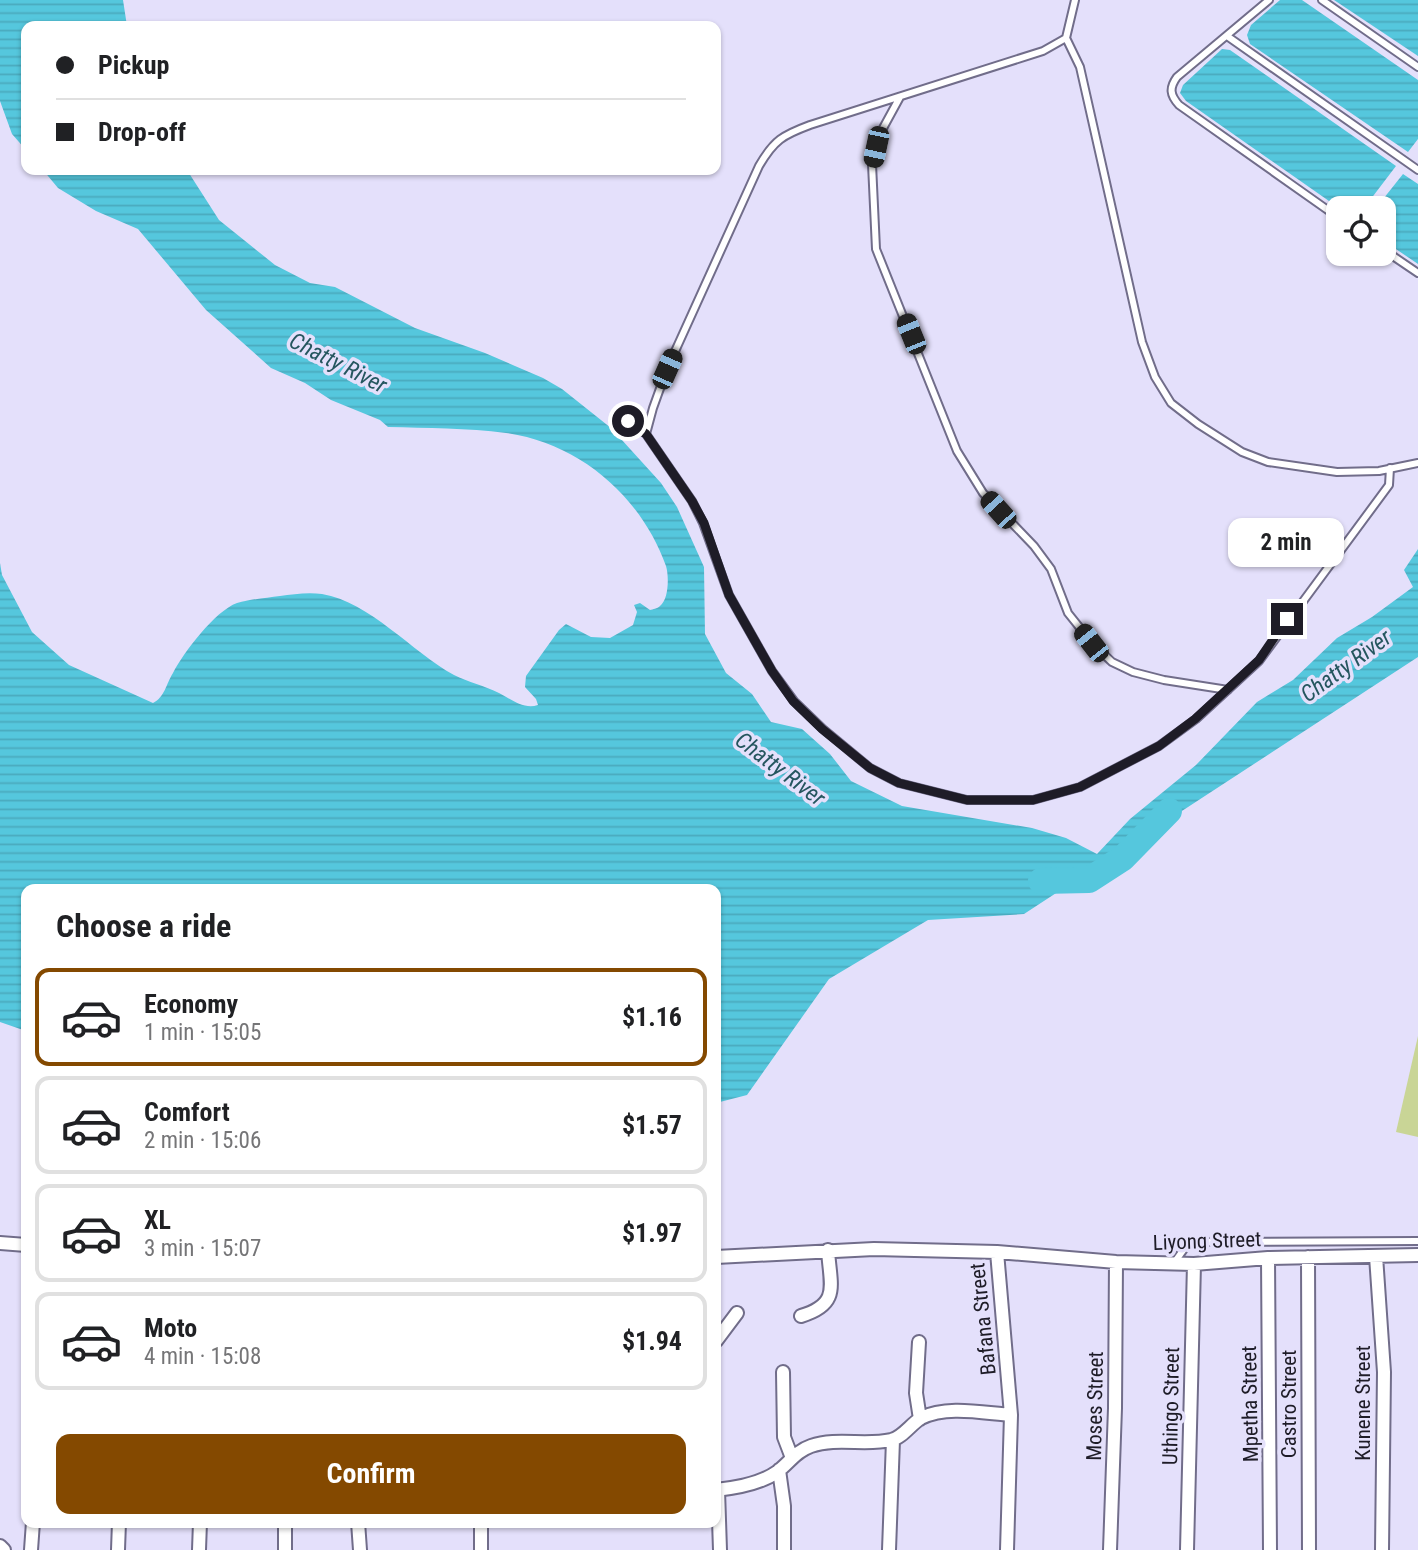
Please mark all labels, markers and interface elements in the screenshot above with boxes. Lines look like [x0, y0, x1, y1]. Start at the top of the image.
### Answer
text: Pickup [98, 50, 169, 80]
text: Drop-off [98, 117, 186, 147]
car [862, 124, 891, 170]
map controls [1326, 196, 1396, 266]
button: locate [1326, 196, 1396, 266]
car [894, 311, 929, 357]
water label: Chatty River [285, 327, 392, 400]
car [649, 346, 686, 392]
route start [612, 405, 644, 437]
car [977, 487, 1020, 533]
callout: 2 min [1229, 518, 1345, 566]
text: 2 min [1260, 529, 1312, 556]
route end [1271, 603, 1303, 635]
car [1070, 620, 1113, 666]
water label: Chatty River [1295, 623, 1398, 708]
water label: Chatty River [730, 726, 831, 812]
text: Choose a ride [56, 907, 231, 945]
icon: car [60, 986, 123, 1049]
text: Economy [144, 989, 238, 1019]
text: $1.16 [622, 1002, 682, 1032]
text: 1 min · 15:05 [144, 1019, 261, 1046]
icon: car [60, 1094, 123, 1157]
text: Comfort [144, 1097, 230, 1127]
text: $1.57 [622, 1110, 682, 1140]
text: 2 min · 15:06 [144, 1127, 261, 1154]
icon: car [60, 1202, 123, 1265]
text: XL [144, 1205, 171, 1235]
text: $1.97 [622, 1218, 682, 1248]
street label: Liyong Street [1152, 1227, 1262, 1255]
text: 3 min · 15:07 [144, 1235, 261, 1262]
street label: Bafana Street [965, 1262, 1001, 1376]
icon: car [60, 1310, 123, 1373]
text: Moto [144, 1313, 197, 1343]
text: $1.94 [622, 1326, 682, 1356]
text: 4 min · 15:08 [144, 1343, 261, 1370]
street label: Kunene Street [1351, 1345, 1375, 1461]
street label: Mpetha Street [1237, 1346, 1263, 1462]
street label: Uthingo Street [1158, 1347, 1184, 1465]
street label: Castro Street [1277, 1350, 1301, 1458]
street label: Moses Street [1082, 1351, 1108, 1461]
button: Confirm [56, 1434, 686, 1514]

